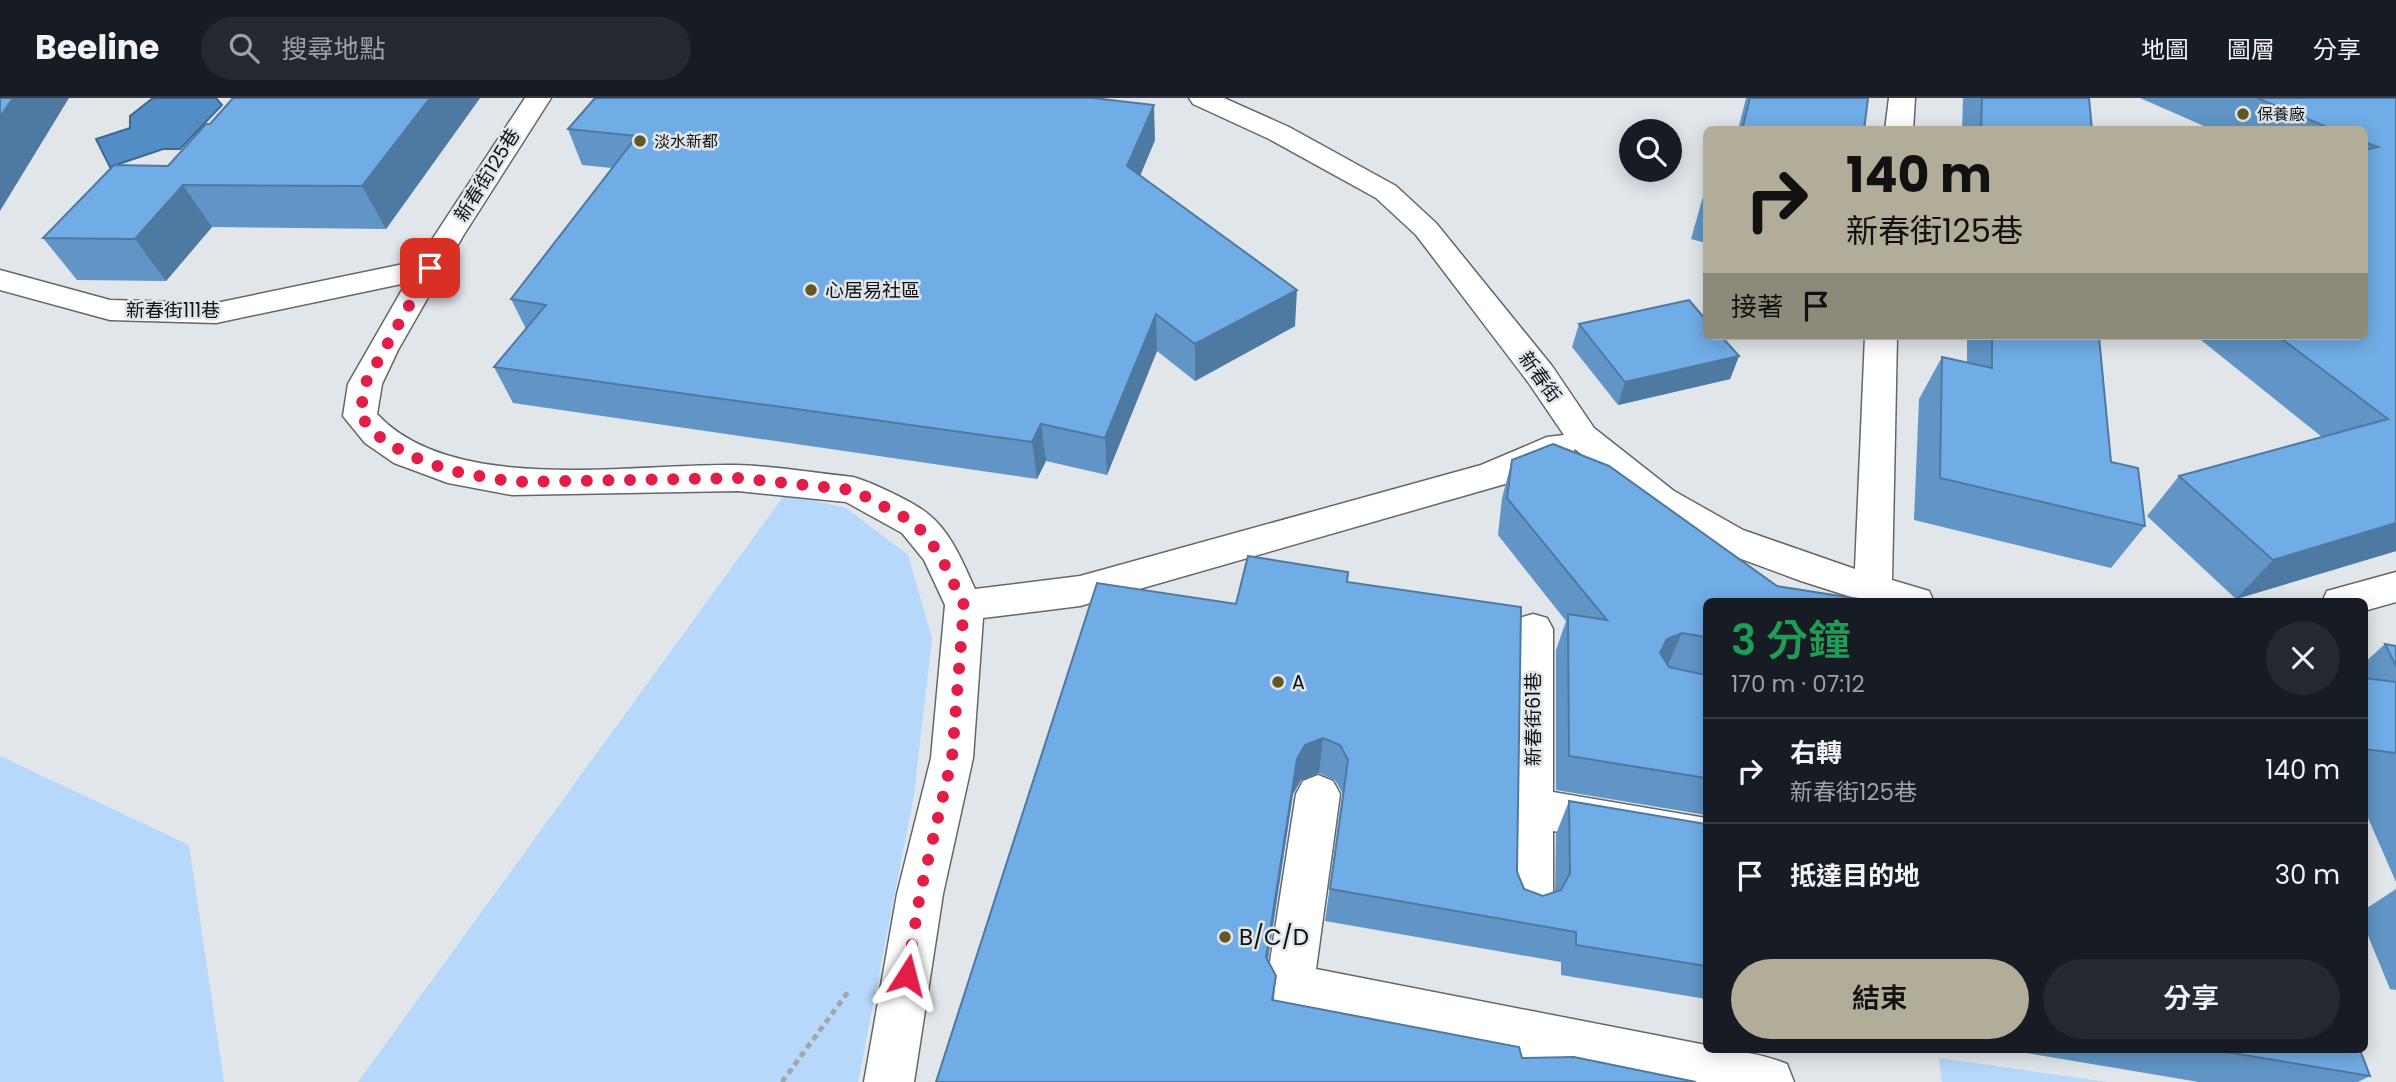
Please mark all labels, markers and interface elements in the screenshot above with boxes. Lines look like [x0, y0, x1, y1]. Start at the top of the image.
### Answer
search box [201, 17, 691, 80]
text: Beeline [35, 24, 159, 71]
icon: search [225, 29, 263, 67]
text: 搜尋地點 [281, 31, 385, 67]
text: 地圖 [2141, 33, 2189, 66]
text: 圖層 [2227, 33, 2275, 66]
text: 分享 [2313, 33, 2361, 66]
place label: 保養廠 [2257, 103, 2305, 126]
marker: 保養廠 [2235, 106, 2251, 122]
map controls [1619, 119, 1682, 182]
button: search [1619, 119, 1682, 182]
street label: 新春街125巷 [448, 123, 526, 227]
place label: 淡水新都 [654, 130, 718, 153]
marker: 淡水新都 [632, 133, 648, 149]
text: 140 m [1846, 141, 1992, 209]
icon: right [1731, 154, 1822, 245]
text: 新春街125巷 [1846, 208, 2023, 253]
pin [400, 238, 460, 298]
icon: arrive [411, 249, 449, 287]
place label: 心居易社區 [825, 277, 920, 304]
marker: 心居易社區 [803, 282, 819, 298]
icon: arrive [1797, 287, 1835, 325]
text: 接著 [1731, 289, 1783, 325]
street label: 新春街111巷 [126, 297, 220, 324]
street label: 新春街 [1512, 346, 1568, 408]
text: 3 分鐘 [1731, 611, 1850, 670]
button: close [2266, 621, 2340, 695]
text: 170 m · 07:12 [1731, 668, 1865, 700]
place label: A [1292, 669, 1305, 696]
street label: 新春街61巷 [1520, 672, 1547, 766]
marker: A [1270, 674, 1286, 690]
text: 右轉 [1790, 735, 1842, 771]
icon: right [1731, 752, 1769, 790]
text: 140 m [2265, 752, 2340, 788]
text: 新春街125巷 [1790, 776, 1917, 808]
icon: arrive [1731, 857, 1769, 895]
text: 30 m [2275, 857, 2340, 893]
text: 抵達目的地 [1790, 858, 1920, 894]
place label: B/C/D [1239, 921, 1309, 953]
marker: B/C/D [1217, 929, 1233, 945]
position arrow [870, 938, 944, 1012]
button: 結束 [1731, 959, 2029, 1039]
button: 分享 [2043, 959, 2340, 1039]

